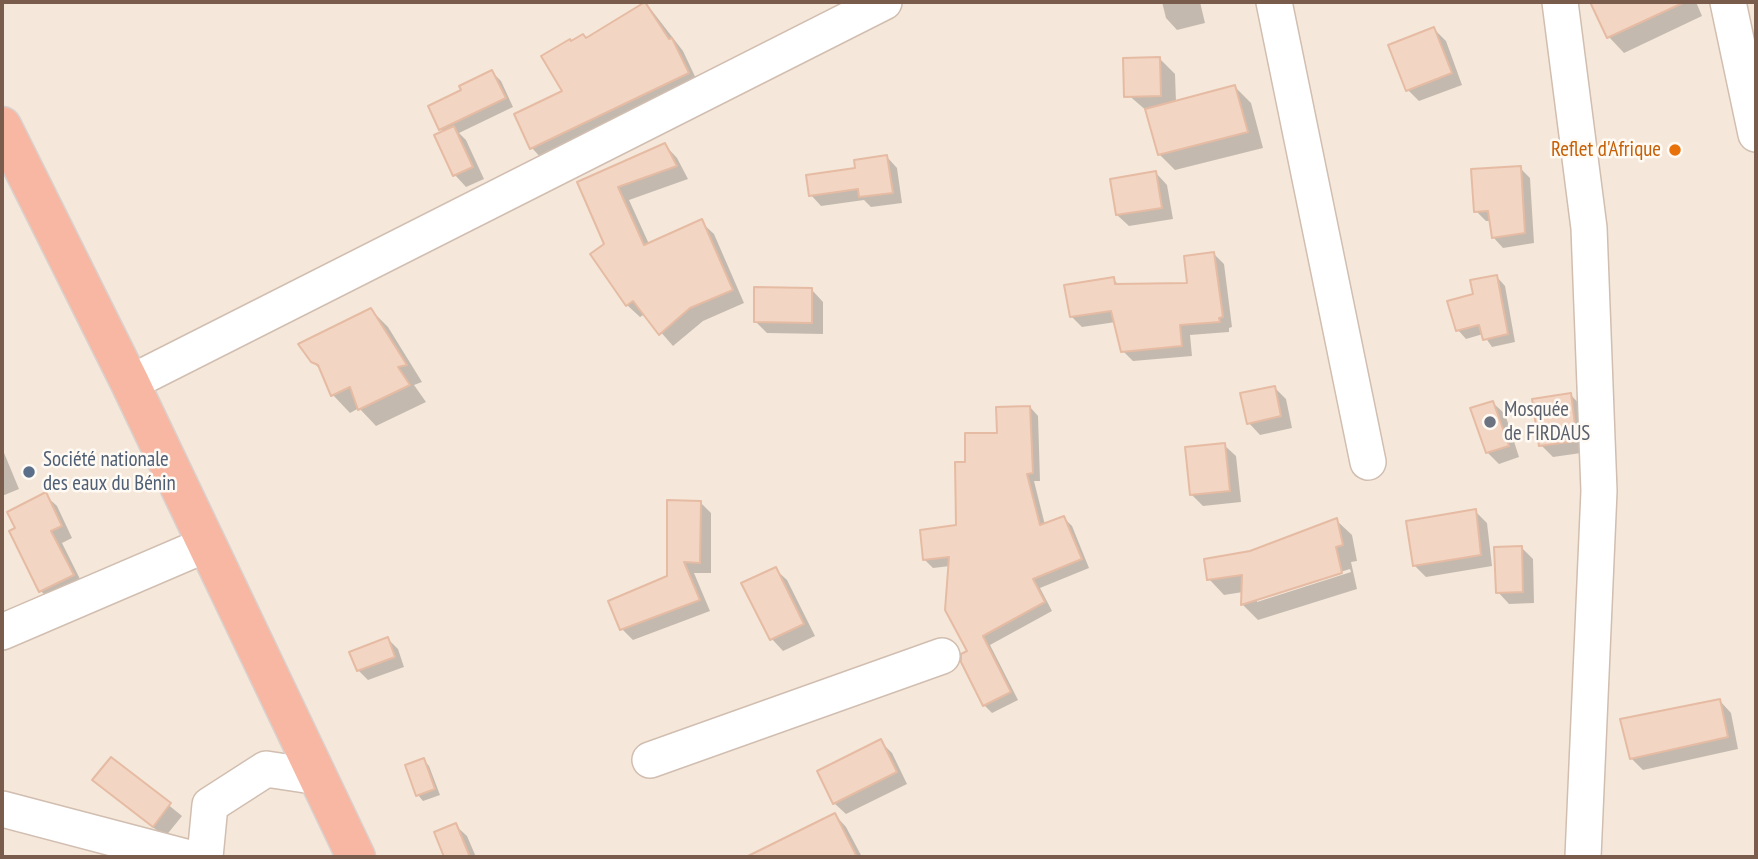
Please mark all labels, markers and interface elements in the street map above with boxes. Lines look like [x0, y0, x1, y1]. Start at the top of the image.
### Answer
place label: Reflet d'Afrique [1551, 137, 1661, 163]
marker: Reflet d'Afrique [1667, 142, 1683, 158]
place label: Mosquée de FIRDAUS [1504, 397, 1590, 447]
marker: Mosquée de FIRDAUS [1482, 414, 1498, 430]
place label: Société nationale des eaux du Bénin [43, 447, 176, 497]
marker: Société nationale des eaux du Bénin [21, 464, 37, 480]

